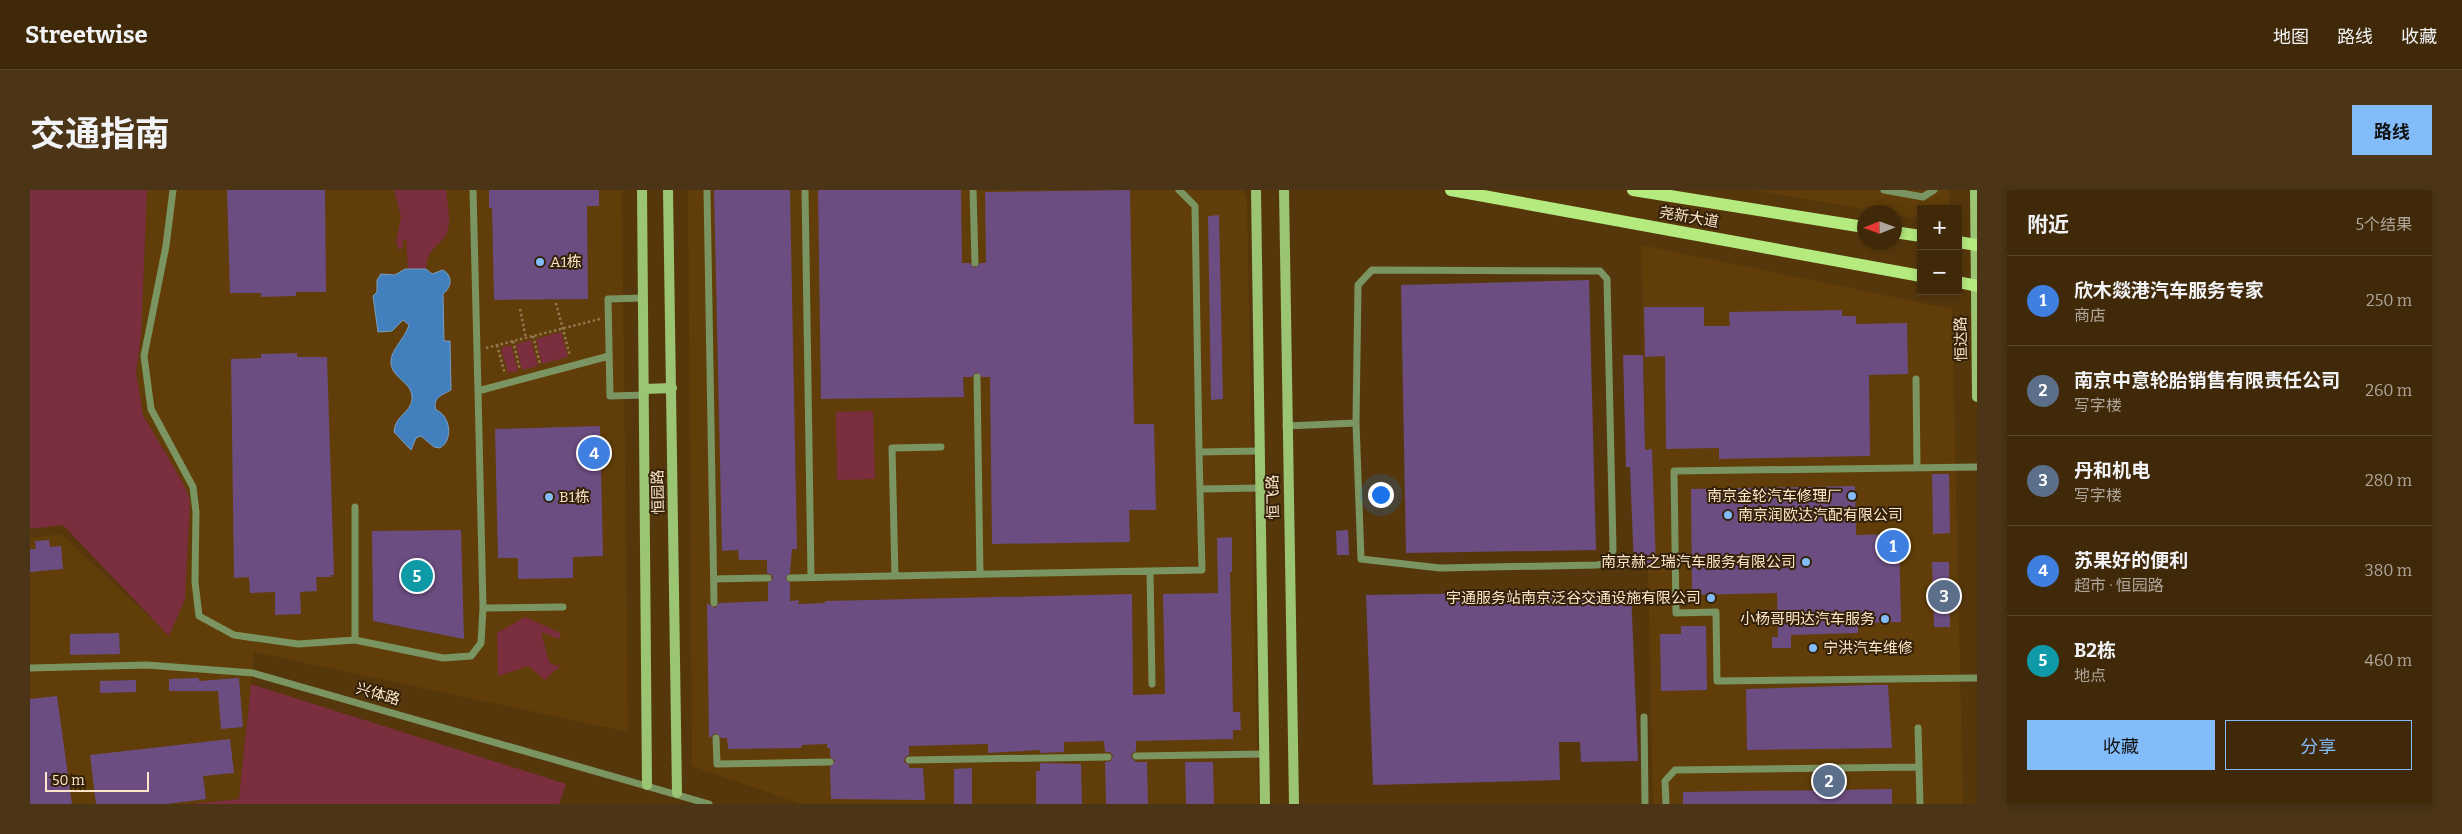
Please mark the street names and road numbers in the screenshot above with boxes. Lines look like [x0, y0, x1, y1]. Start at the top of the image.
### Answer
street label: 尧新大道 [1658, 203, 1720, 231]
street label: 恒达路 [1952, 316, 1970, 362]
street label: 恒园路 [649, 469, 667, 515]
street label: 恒飞路 [1264, 474, 1282, 520]
street label: 兴体路 [354, 679, 402, 709]

